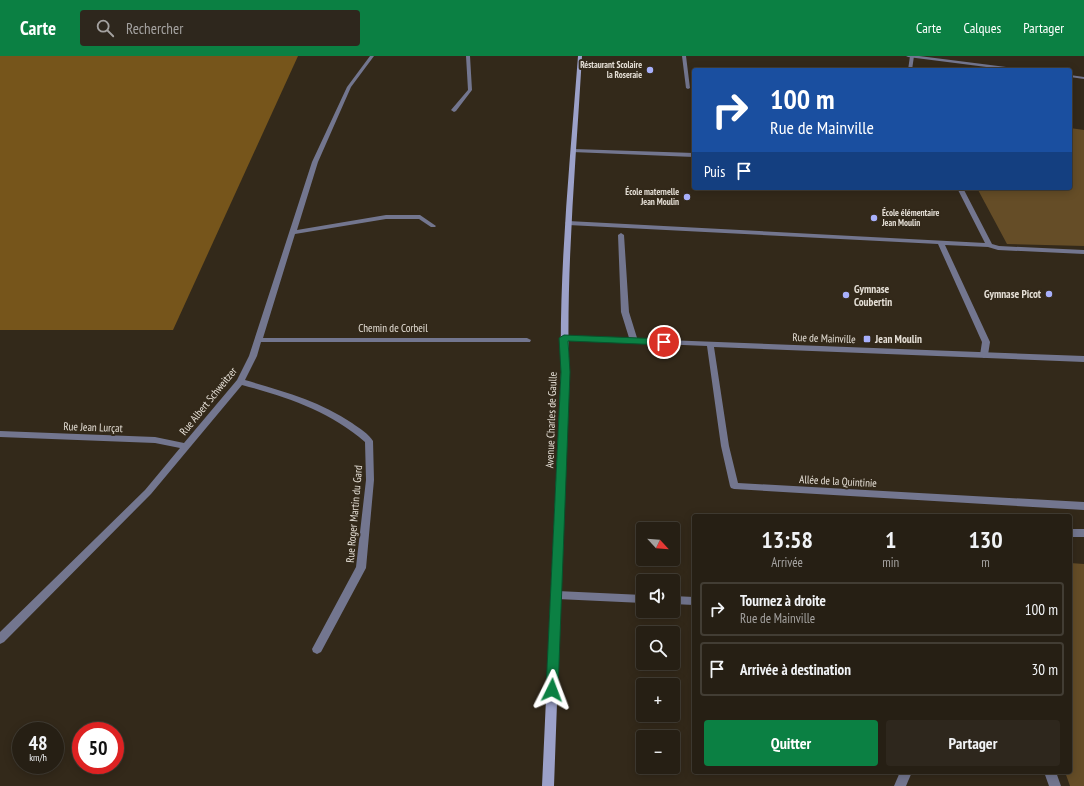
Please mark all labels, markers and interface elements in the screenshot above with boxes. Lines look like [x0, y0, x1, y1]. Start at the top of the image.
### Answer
search box [80, 10, 360, 46]
text: Carte [20, 16, 56, 40]
icon: search [94, 17, 116, 39]
text: Rechercher [126, 19, 183, 38]
text: Carte [916, 19, 941, 37]
text: Calques [963, 19, 1001, 37]
text: Partager [1023, 19, 1064, 37]
place label: Réstaurant Scolaire la Roseraie [580, 59, 642, 80]
marker: Réstaurant Scolaire la Roseraie [645, 65, 655, 75]
text: 100 m [770, 80, 834, 117]
icon: right [704, 84, 756, 136]
text: Rue de Mainville [770, 116, 874, 139]
icon: arrive [733, 160, 755, 182]
text: Puis [704, 162, 725, 181]
place label: École maternelle Jean Moulin [625, 186, 679, 207]
marker: École maternelle Jean Moulin [682, 192, 692, 202]
place label: École élémentaire Jean Moulin [881, 207, 940, 228]
marker: École élémentaire Jean Moulin [869, 213, 879, 223]
place label: Gymnase Coubertin [854, 282, 892, 309]
place label: Gymnase Picot [984, 287, 1042, 301]
marker: Gymnase Picot [1044, 289, 1054, 299]
marker: Gymnase Coubertin [841, 290, 851, 300]
street label: Chemin de Corbeil [358, 321, 428, 335]
pin [647, 325, 681, 359]
street label: Rue de Mainville [792, 330, 856, 346]
icon: arrive [653, 331, 675, 353]
place label: Jean Moulin [874, 332, 922, 346]
marker: Jean Moulin [862, 334, 872, 344]
street label: Rue Albert Schweitzer [176, 364, 240, 438]
street label: Avenue Charles de Gaulle [542, 371, 560, 468]
street label: Rue Jean Lurçat [63, 419, 123, 435]
street label: Rue Roger Martin du Gard [343, 464, 365, 563]
street label: Allée de la Quintinie [799, 472, 878, 490]
north arrow [636, 522, 680, 566]
map controls [636, 522, 680, 774]
text: 13:58 [761, 524, 813, 555]
text: 1 [885, 524, 896, 555]
text: 130 [968, 524, 1003, 555]
text: Arrivée [771, 554, 803, 571]
text: min [882, 554, 899, 571]
text: m [981, 554, 990, 571]
button: sound [636, 574, 680, 618]
text: Tournez à droite [740, 591, 826, 610]
icon: right [706, 598, 728, 620]
text: 100 m [1025, 600, 1058, 619]
text: Rue de Mainville [740, 610, 815, 627]
button: search [636, 626, 680, 670]
icon: arrive [706, 658, 728, 680]
text: Arrivée à destination [740, 660, 851, 679]
text: 30 m [1032, 660, 1058, 679]
position arrow [531, 669, 573, 711]
button: + [636, 678, 680, 722]
button: Quitter [704, 720, 878, 766]
button: Partager [886, 720, 1060, 766]
speed limit sign: 50 [72, 722, 124, 774]
text: 48 [28, 730, 48, 756]
button: − [636, 730, 680, 774]
text: km/h [29, 751, 47, 764]

